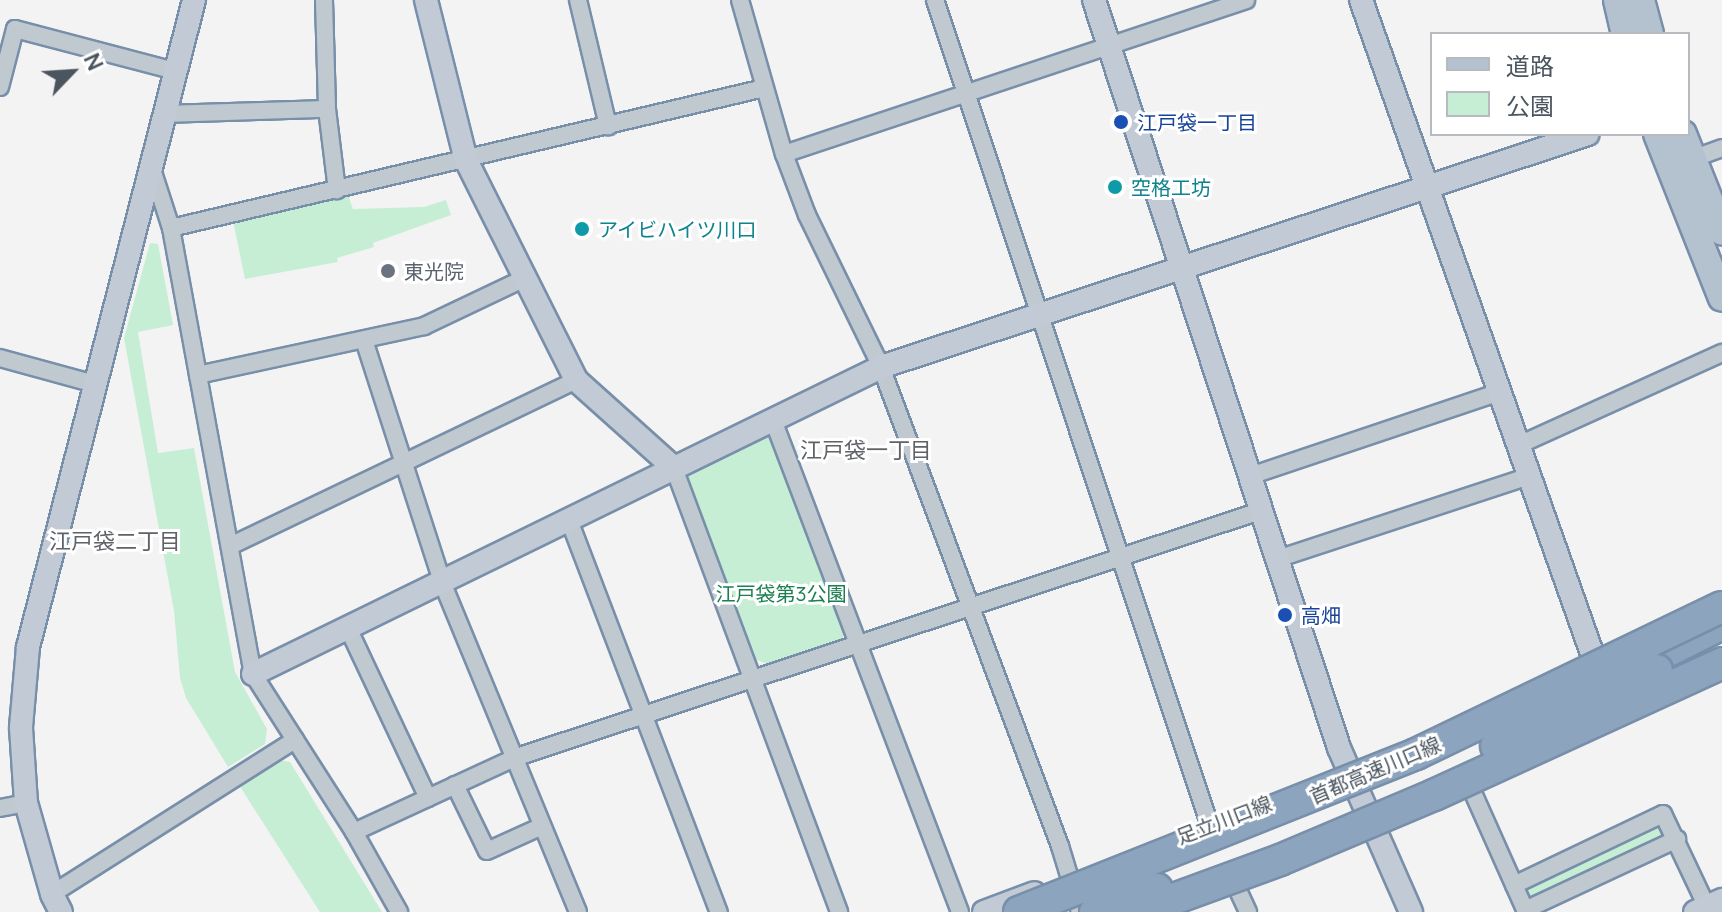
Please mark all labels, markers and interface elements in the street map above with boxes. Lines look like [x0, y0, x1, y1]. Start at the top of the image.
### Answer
north arrow [32, 32, 112, 112]
legend [1430, 32, 1690, 136]
text: N [77, 48, 111, 75]
text: 道路 [1506, 49, 1554, 82]
text: 公園 [1506, 89, 1554, 122]
place label: 江戸袋一丁目 [1137, 110, 1257, 134]
marker: 江戸袋一丁目 [1112, 113, 1130, 131]
place label: 空格工坊 [1131, 175, 1211, 199]
marker: 空格工坊 [1106, 178, 1124, 196]
place label: アイビハイツ川口 [598, 217, 758, 241]
marker: アイビハイツ川口 [573, 220, 591, 238]
place label: 東光院 [404, 259, 464, 283]
marker: 東光院 [379, 262, 397, 280]
district label: 江戸袋一丁目 [800, 438, 932, 464]
district label: 江戸袋二丁目 [49, 529, 181, 555]
park label: 江戸袋第3公園 [715, 581, 847, 605]
place label: 高畑 [1301, 603, 1341, 627]
marker: 高畑 [1276, 606, 1294, 624]
street label: 首都高速川口線 [1306, 732, 1444, 808]
street label: 足立川口線 [1173, 791, 1275, 849]

